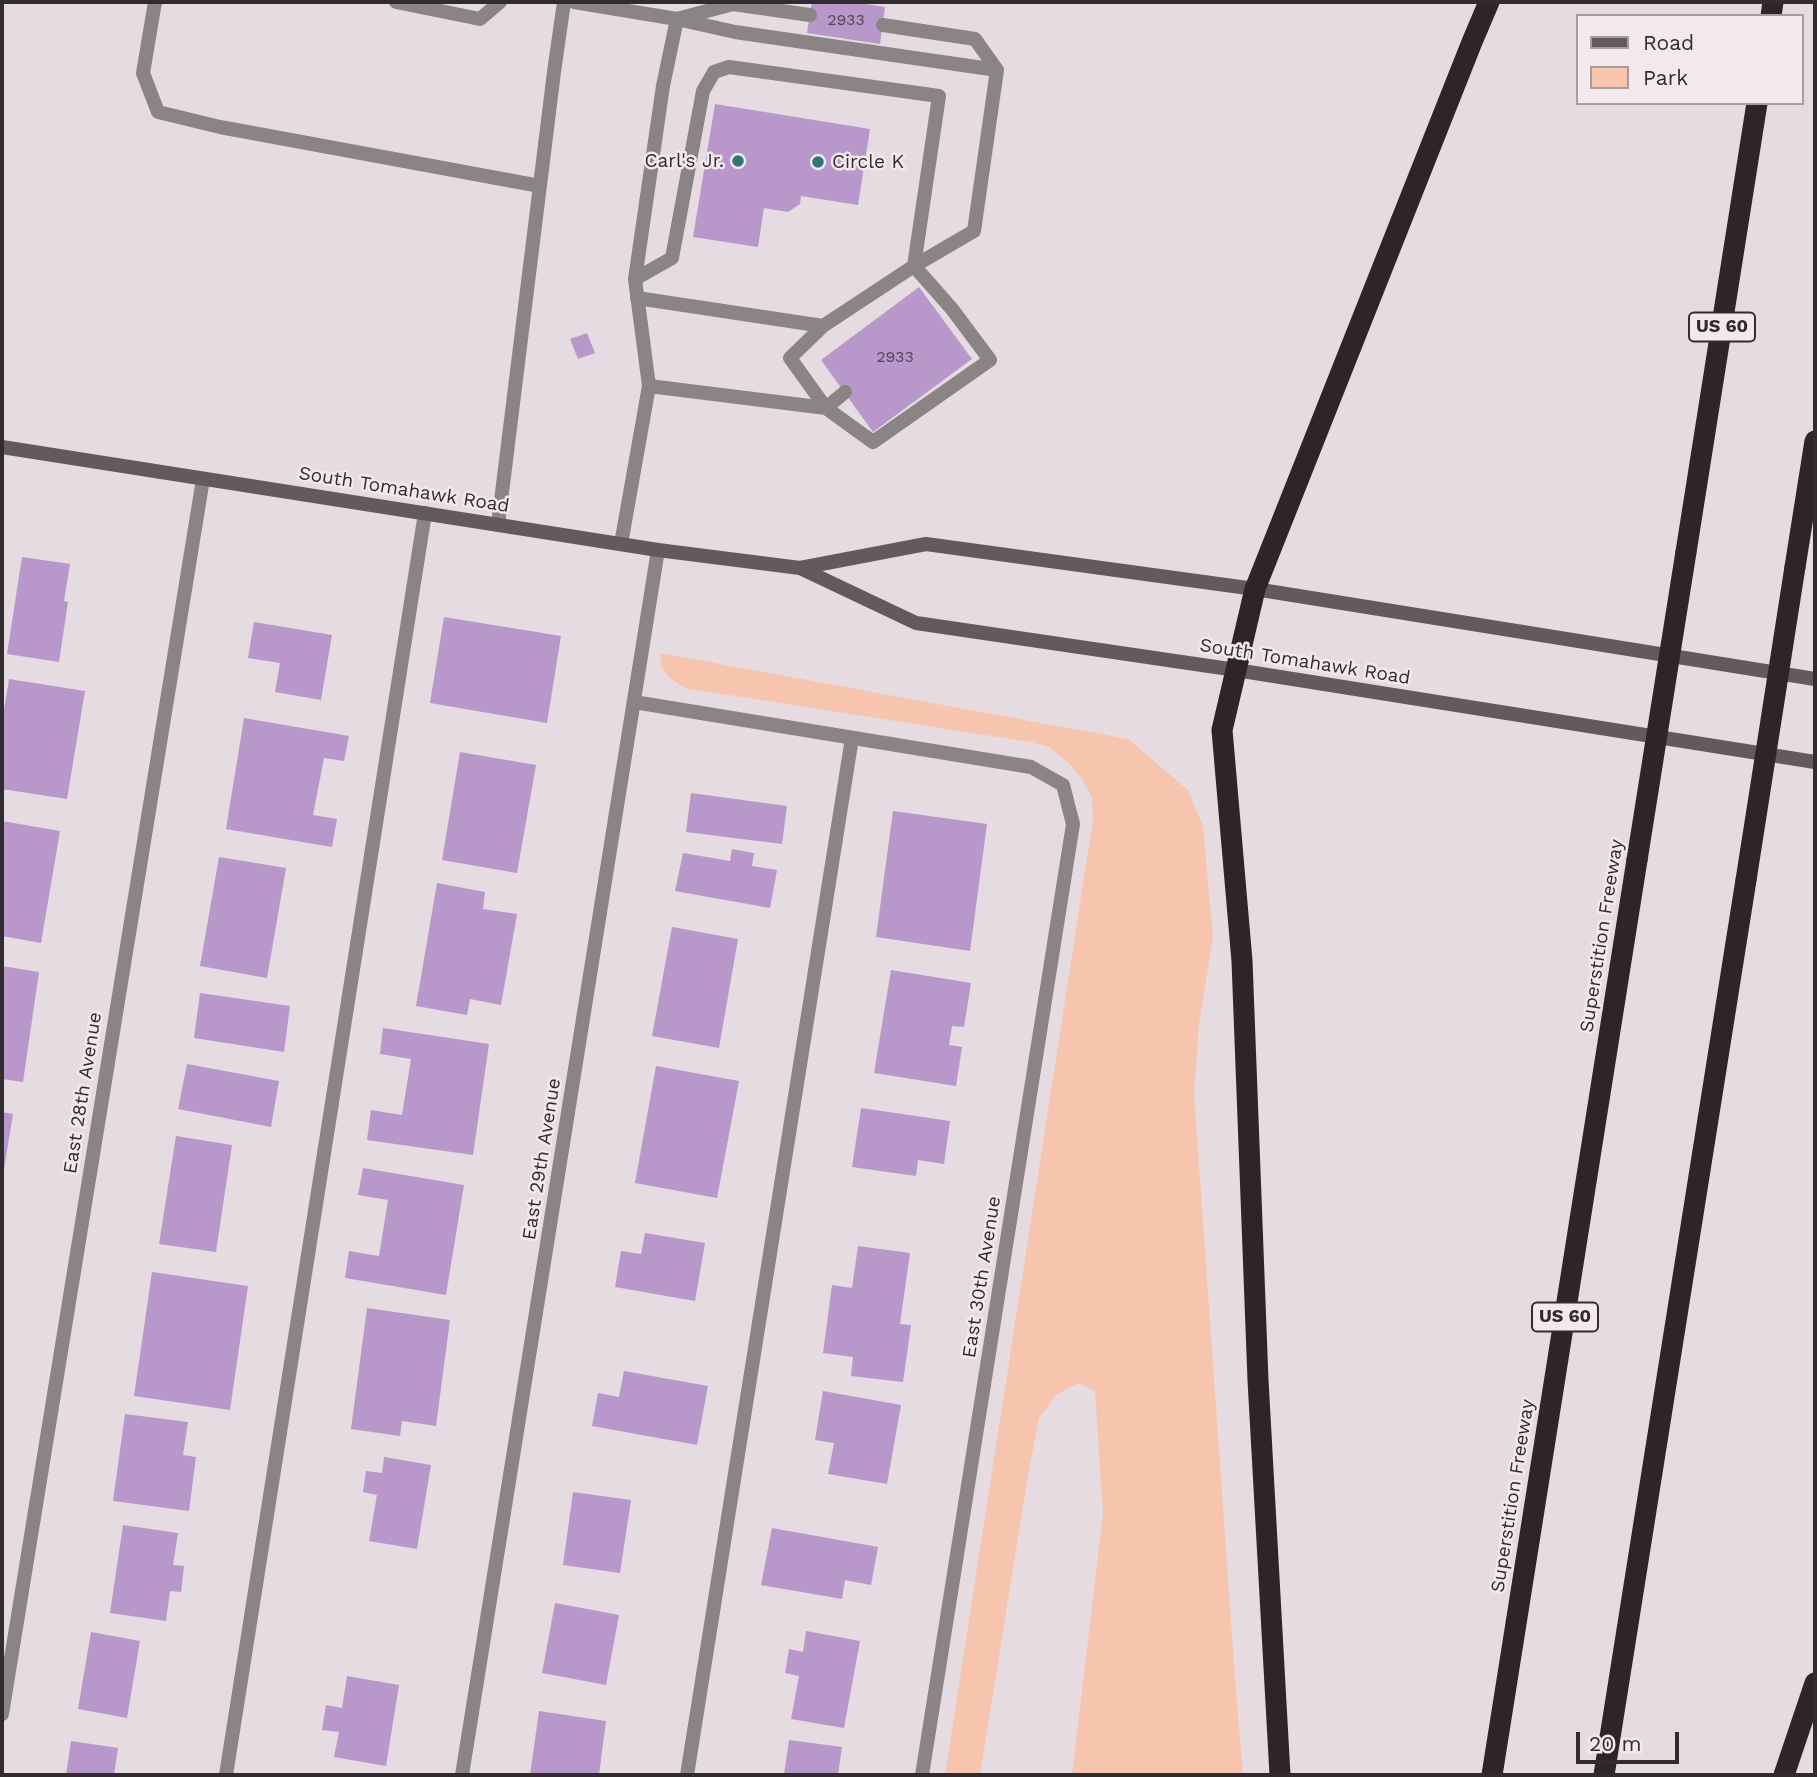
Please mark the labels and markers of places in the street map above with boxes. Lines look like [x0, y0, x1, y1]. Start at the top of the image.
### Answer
place label: Carl's Jr. [644, 150, 724, 172]
place label: Circle K [832, 151, 904, 173]
marker: Carl's Jr. [730, 153, 746, 169]
marker: Circle K [810, 154, 826, 170]

